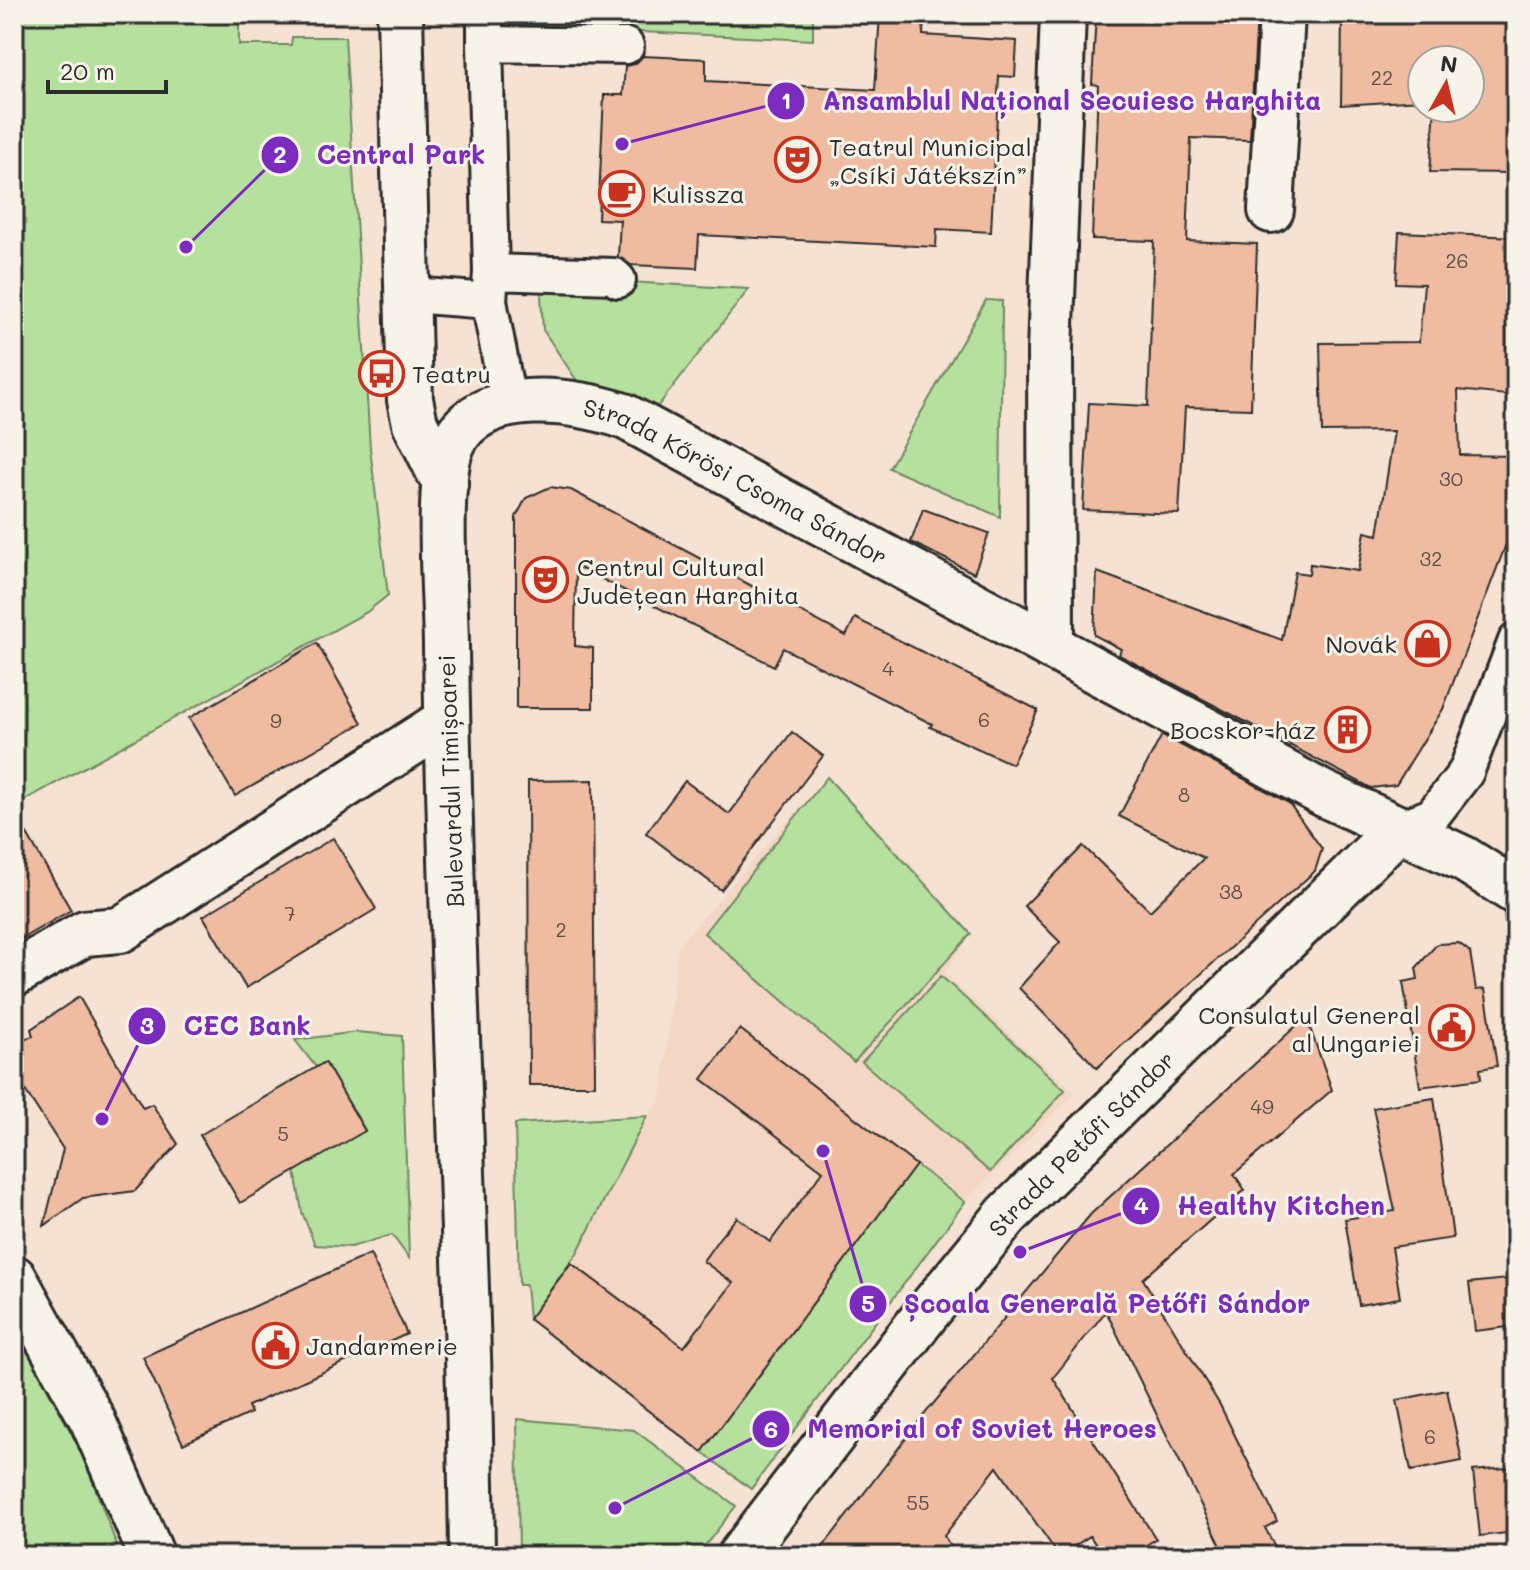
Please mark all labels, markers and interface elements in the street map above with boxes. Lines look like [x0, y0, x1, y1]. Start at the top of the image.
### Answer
scale bar [48, 44, 166, 94]
north arrow [1406, 44, 1486, 124]
text: N [1439, 48, 1459, 79]
text: 20 m [60, 55, 115, 86]
house number: 22 [1371, 64, 1393, 90]
callout: Ansamblul Național Secuiesc Harghita [766, 76, 1337, 126]
text: Ansamblul Național Secuiesc Harghita [823, 83, 1321, 119]
text: 1 [781, 84, 791, 115]
callout: Central Park [260, 130, 501, 180]
place label: Teatrul Municipal „Csíki Játékszín” [829, 131, 1032, 190]
theatre icon: Teatrul Municipal „Csíki Játékszín” [774, 136, 822, 184]
text: Central Park [317, 137, 485, 171]
text: 2 [273, 138, 287, 169]
cafe icon: Kulissza [597, 169, 645, 217]
place label: Kulissza [652, 178, 745, 209]
house number: 26 [1445, 247, 1469, 273]
bus stop icon: Teatru [357, 349, 405, 397]
place label: Teatru [412, 358, 491, 389]
street label: Strada Kőrösi Csoma Sándor [581, 391, 893, 571]
house number: 30 [1439, 465, 1463, 491]
house number: 32 [1420, 545, 1442, 571]
place label: Centrul Cultural Județean Harghita [577, 551, 799, 611]
theatre icon: Centrul Cultural Județean Harghita [522, 556, 570, 604]
shop icon: Novák [1404, 619, 1452, 667]
place label: Novák [1326, 628, 1397, 659]
street label: Bulevardul Timișoarei [430, 654, 471, 908]
house number: 4 [882, 655, 894, 681]
building icon: Bocskor-ház [1323, 705, 1371, 753]
house number: 6 [978, 706, 990, 732]
house number: 9 [270, 707, 282, 733]
place label: Bocskor-ház [1170, 714, 1316, 745]
house number: 8 [1178, 781, 1190, 807]
house number: 38 [1219, 878, 1243, 904]
house number: 7 [284, 900, 296, 926]
house number: 2 [555, 916, 567, 942]
place label: Consulatul General al Ungariei [1198, 999, 1420, 1058]
callout: CEC Bank [127, 1001, 326, 1051]
public building icon: Consulatul General al Ungariei [1427, 1004, 1475, 1052]
text: CEC Bank [183, 1008, 311, 1042]
text: 3 [140, 1009, 154, 1040]
street label: Strada Petőfi Sándor [981, 1044, 1180, 1242]
house number: 49 [1250, 1093, 1274, 1119]
house number: 5 [277, 1120, 289, 1146]
callout: Healthy Kitchen [1121, 1181, 1401, 1231]
text: Healthy Kitchen [1177, 1188, 1385, 1222]
text: 4 [1133, 1189, 1149, 1220]
callout: Școala Generală Petőfi Sándor [848, 1279, 1326, 1329]
text: Școala Generală Petőfi Sándor [904, 1286, 1310, 1322]
text: 5 [861, 1287, 875, 1318]
public building icon: Jandarmerie [251, 1321, 299, 1369]
place label: Jandarmerie [306, 1330, 458, 1361]
callout: Memorial of Soviet Heroes [751, 1404, 1173, 1454]
text: Memorial of Soviet Heroes [807, 1411, 1157, 1445]
text: 6 [764, 1413, 778, 1444]
house number: 6 [1424, 1423, 1436, 1449]
house number: 55 [906, 1489, 930, 1515]

